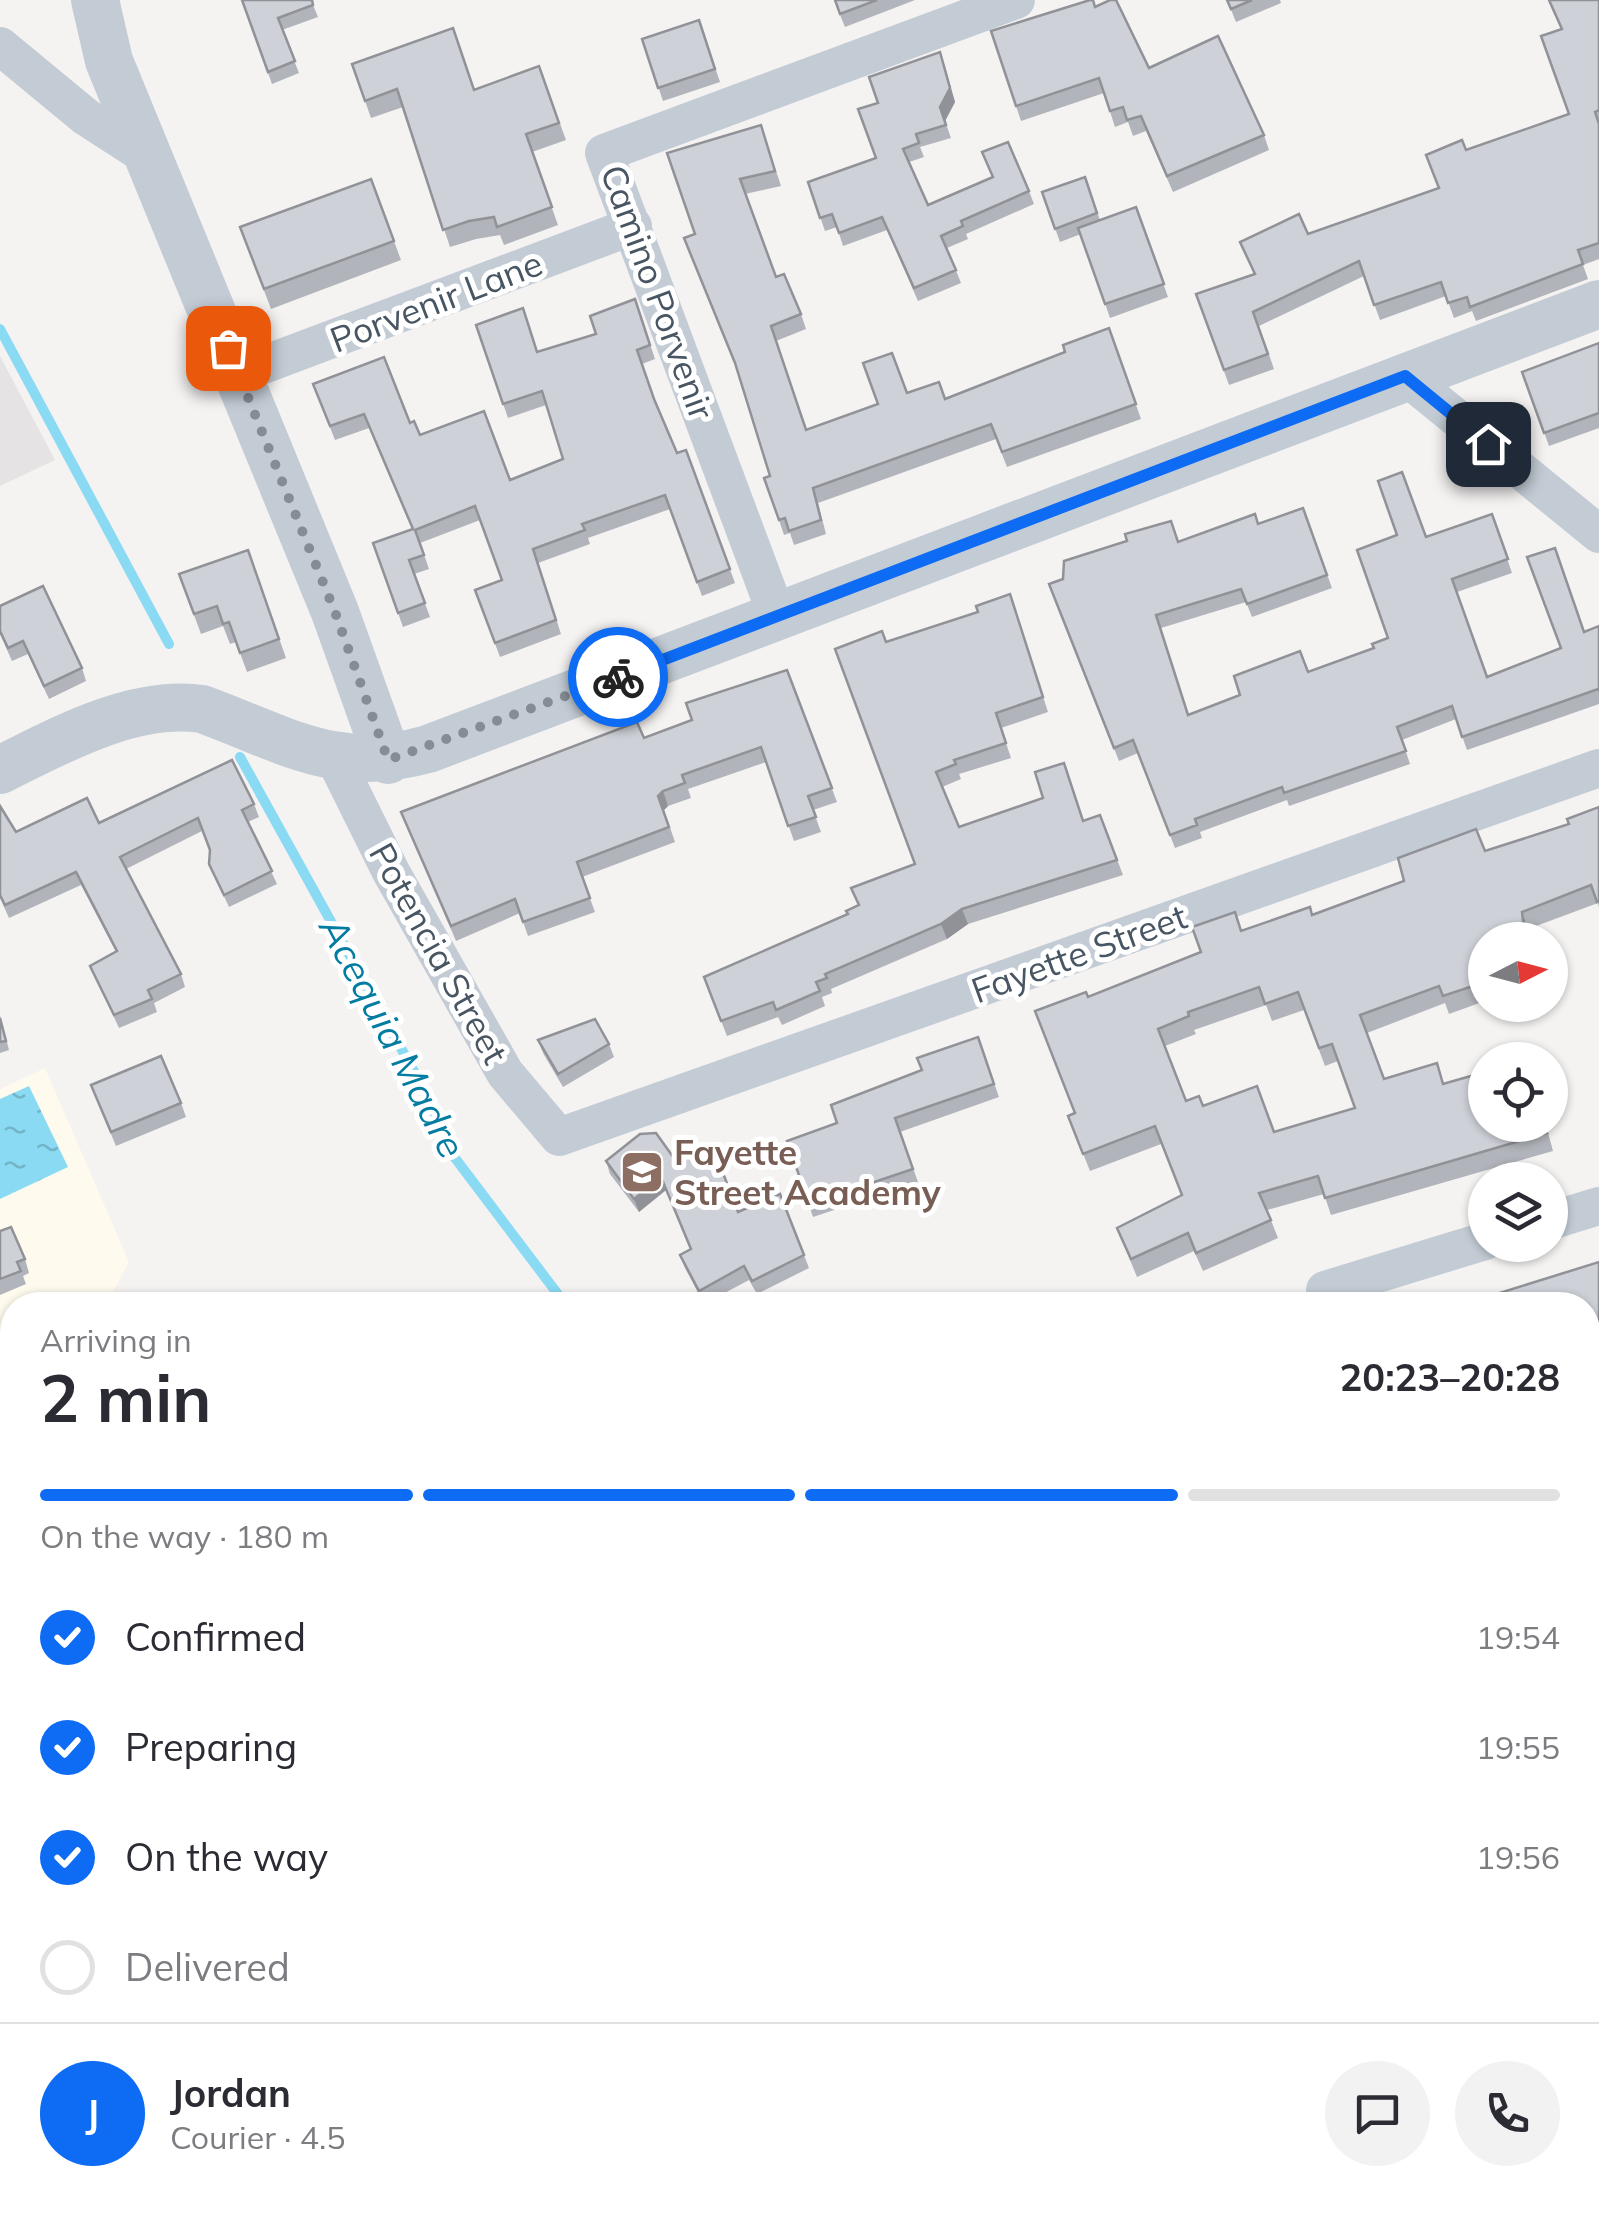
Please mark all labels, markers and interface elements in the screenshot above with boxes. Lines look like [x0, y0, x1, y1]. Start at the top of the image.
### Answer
street label: Camino Porvenir [592, 159, 725, 426]
street label: Porvenir Lane [324, 240, 548, 362]
pin [186, 306, 271, 391]
icon: bag [201, 321, 256, 376]
pin [1446, 402, 1531, 487]
icon: home [1461, 417, 1516, 472]
courier [568, 627, 668, 727]
icon: bike [591, 650, 646, 705]
street label: Potencia Street [360, 835, 518, 1071]
street label: Fayette Street [965, 894, 1193, 1012]
water label: Acequia Madre [309, 908, 477, 1166]
north arrow [1468, 922, 1568, 1022]
map controls [1468, 922, 1568, 1262]
button: locate [1468, 1042, 1568, 1142]
place label: Fayette Street Academy [674, 1130, 942, 1214]
school or university icon: Fayette Street Academy [619, 1149, 665, 1195]
button: layers [1468, 1162, 1568, 1262]
text: Arriving in [40, 1320, 192, 1360]
text: 20:23–20:28 [1340, 1353, 1560, 1401]
text: 2 min [40, 1357, 211, 1438]
text: On the way · 180 m [40, 1516, 329, 1556]
icon: check [40, 1610, 95, 1665]
text: Confirmed [125, 1613, 306, 1661]
text: 19:54 [1476, 1617, 1560, 1657]
icon: check [40, 1720, 95, 1775]
text: Preparing [125, 1723, 297, 1771]
text: 19:55 [1476, 1727, 1560, 1767]
icon: check [40, 1830, 95, 1885]
text: On the way [125, 1833, 328, 1881]
text: 19:56 [1476, 1837, 1560, 1877]
text: Delivered [125, 1943, 290, 1991]
button: chat [1325, 2061, 1430, 2166]
button: phone [1455, 2061, 1560, 2166]
text: Jordan [170, 2069, 291, 2117]
text: J [86, 2089, 99, 2137]
text: Courier · 4.5 [170, 2117, 346, 2157]

